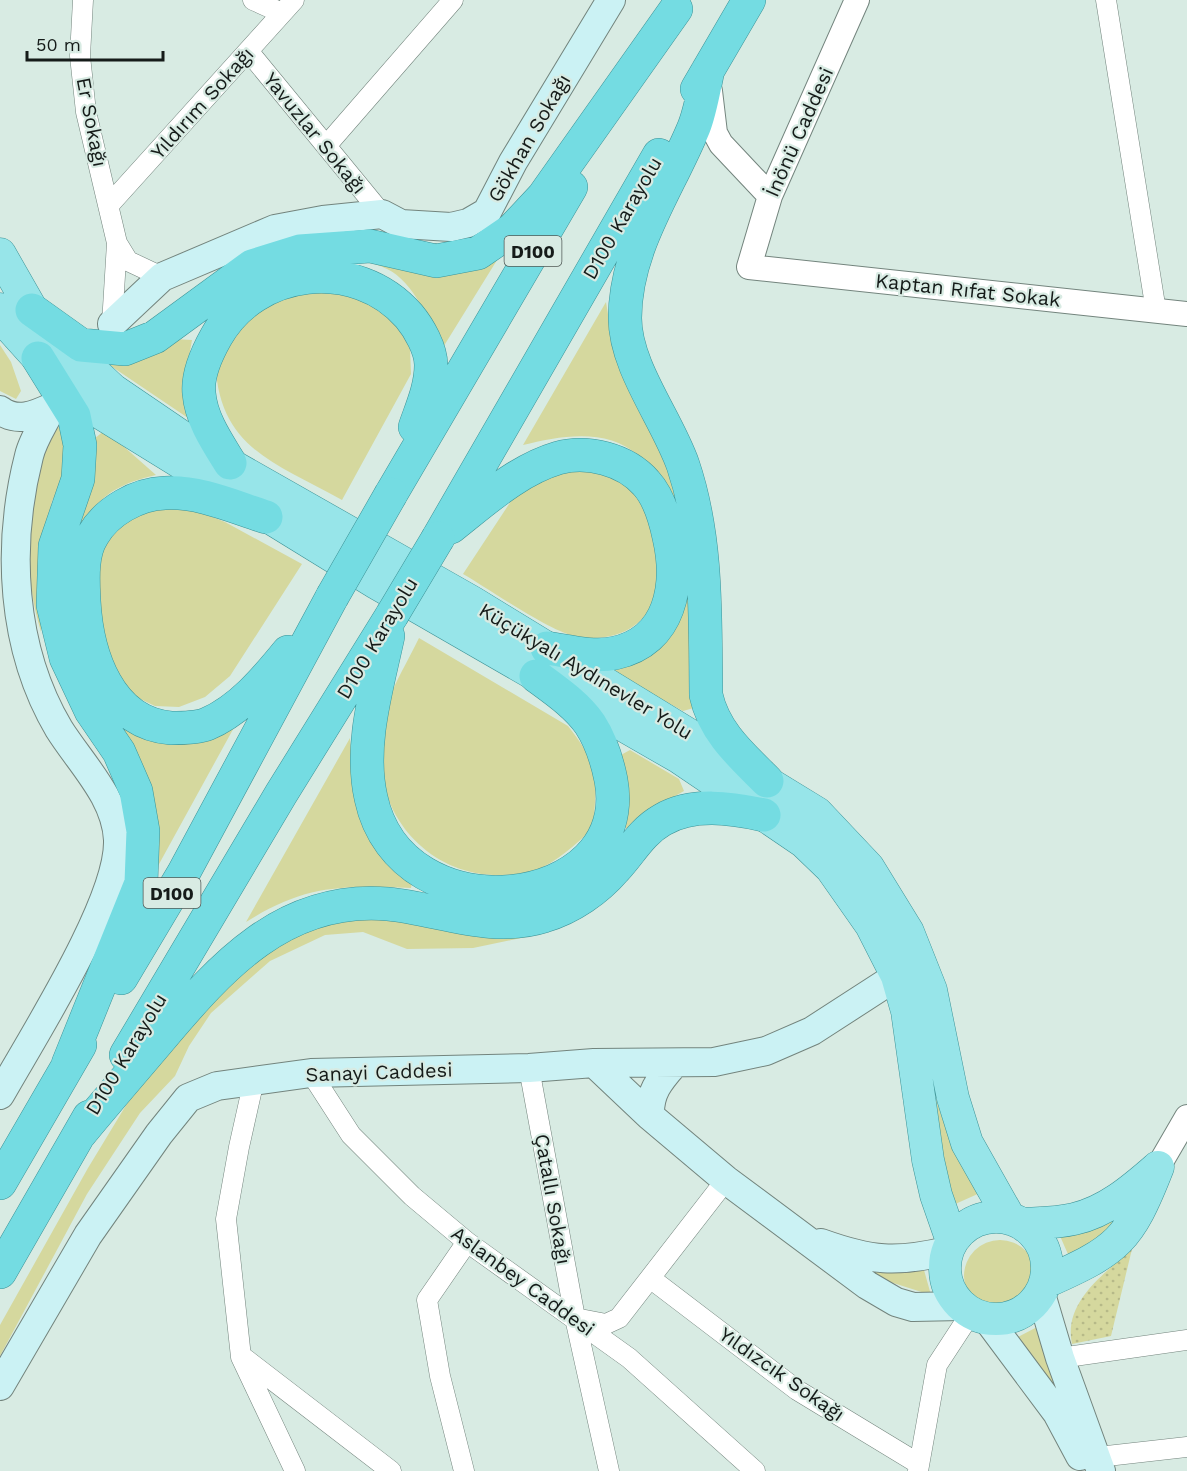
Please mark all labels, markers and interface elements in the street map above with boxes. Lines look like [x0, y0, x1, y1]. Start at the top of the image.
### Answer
scale bar [27, 24, 164, 62]
text: 50 m [36, 34, 81, 55]
street label: Yıldırım Sokağı [146, 42, 258, 164]
street label: İnönü Caddesi [760, 64, 838, 200]
street label: Yavuzlar Sokağı [259, 67, 371, 199]
street label: Gökhan Sokağı [483, 70, 575, 206]
street label: Er Sokağı [72, 75, 112, 169]
street label: D100 Karayolu [577, 152, 667, 284]
road number: D100 [504, 236, 562, 266]
street label: Kaptan Rıfat Sokak [874, 268, 1062, 312]
street label: D100 Karayolu [331, 573, 423, 703]
street label: Küçükyalı Aydınevler Yolu [475, 598, 697, 744]
road number: D100 [144, 878, 201, 908]
street label: D100 Karayolu [80, 989, 172, 1119]
street label: Sanayi Caddesi [305, 1057, 453, 1087]
street label: Çatallı Sokağı [530, 1132, 576, 1266]
street label: Aslanbey Caddesi [447, 1221, 599, 1341]
street label: Yıldızcık Sokağı [715, 1322, 849, 1426]

